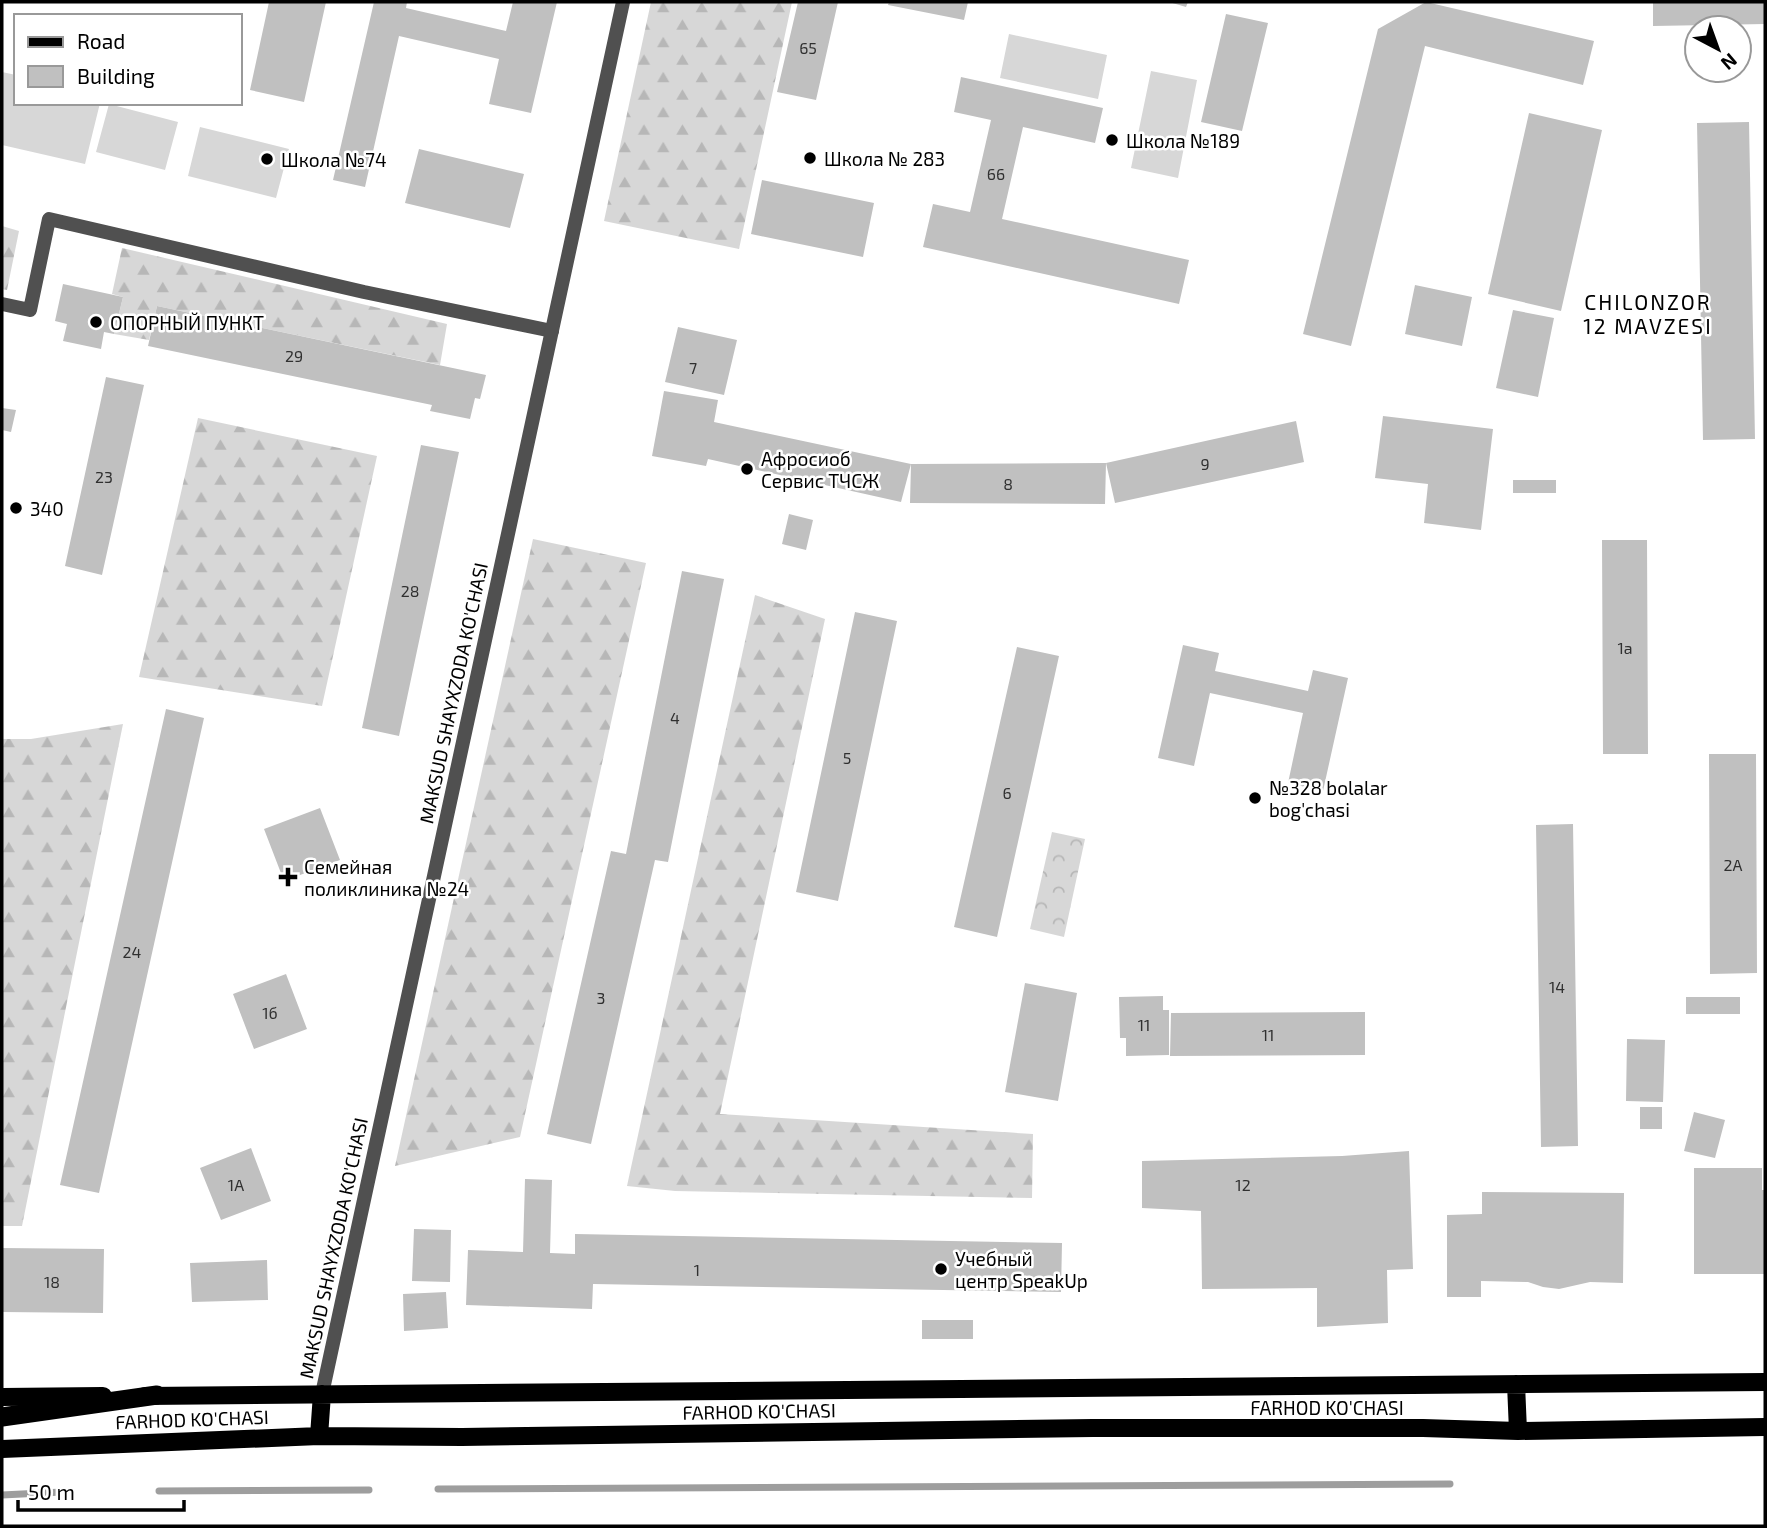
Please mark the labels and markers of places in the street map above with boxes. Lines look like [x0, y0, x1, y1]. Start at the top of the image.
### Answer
place label: Школа №189 [1126, 129, 1240, 152]
marker: Школа №189 [1104, 132, 1120, 148]
place label: Школа № 283 [824, 147, 945, 170]
place label: Школа №74 [281, 148, 387, 171]
marker: Школа № 283 [802, 150, 818, 166]
marker: Школа №74 [259, 151, 275, 167]
place label: ОПОРНЫЙ ПУНКТ [110, 311, 264, 334]
marker: ОПОРНЫЙ ПУНКТ [88, 314, 104, 330]
place label: Афросиоб Сервис ТЧСЖ [761, 447, 879, 492]
marker: Афросиоб Сервис ТЧСЖ [739, 461, 755, 477]
place label: 340 [30, 497, 64, 520]
marker: 340 [8, 500, 24, 516]
place label: №328 bolalar bog'chasi [1269, 776, 1388, 821]
marker: №328 bolalar bog'chasi [1247, 790, 1263, 806]
place label: Семейная поликлиника №24 [304, 855, 469, 900]
marker: Семейная поликлиника №24 [278, 867, 298, 887]
place label: Учебный центр SpeakUp [955, 1247, 1088, 1292]
marker: Учебный центр SpeakUp [933, 1261, 949, 1277]

